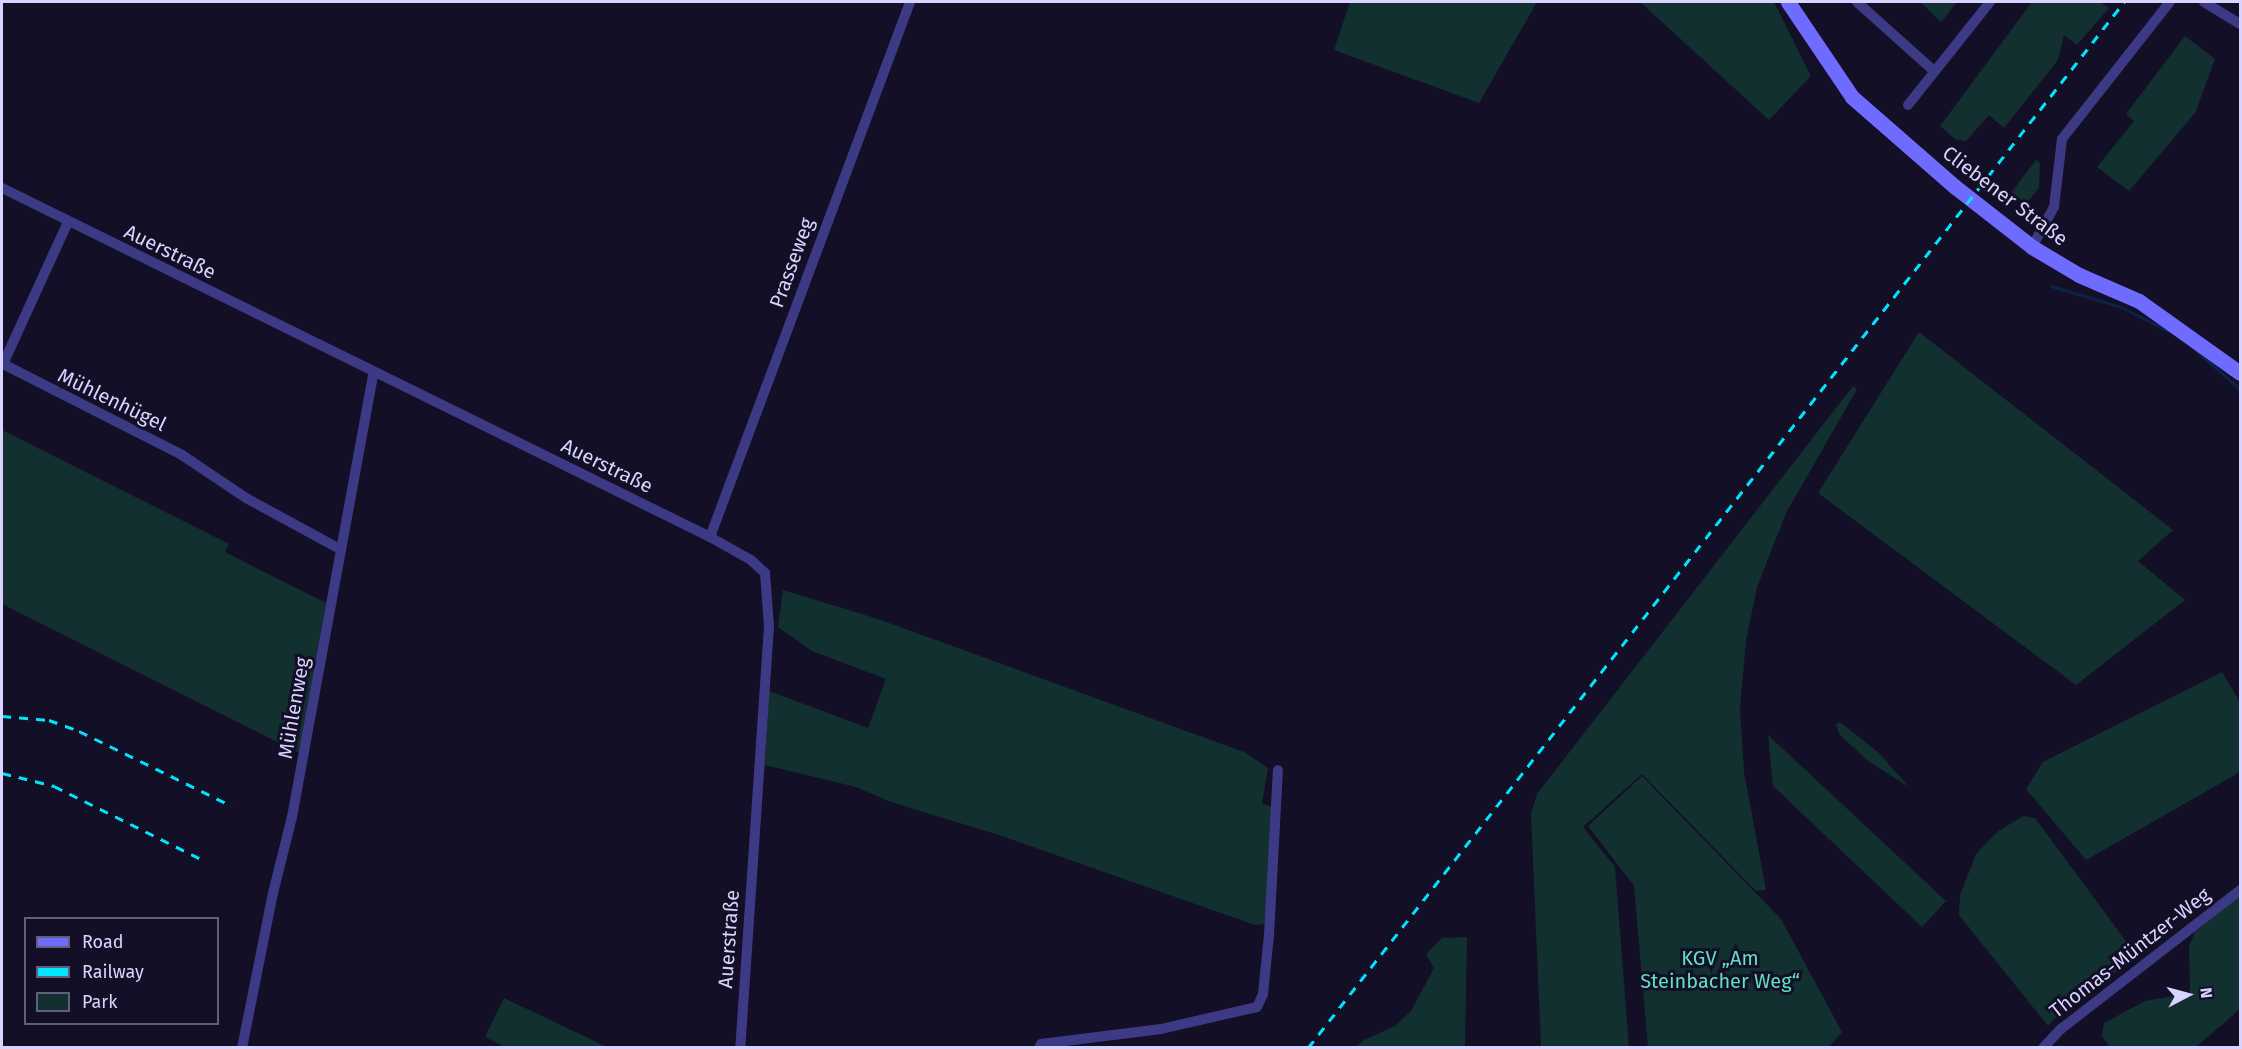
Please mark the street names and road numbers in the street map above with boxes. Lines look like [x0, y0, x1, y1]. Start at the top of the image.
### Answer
street label: Cliebener Straße [1938, 141, 2072, 251]
street label: Prasseweg [765, 215, 819, 311]
street label: Auerstraße [120, 220, 220, 284]
street label: Mühlenhügel [54, 363, 170, 437]
street label: Auerstraße [557, 434, 657, 498]
street label: Mühlenweg [273, 655, 315, 761]
street label: Thomas-Müntzer-Weg [2045, 883, 2215, 1023]
street label: Auerstraße [714, 889, 744, 989]

